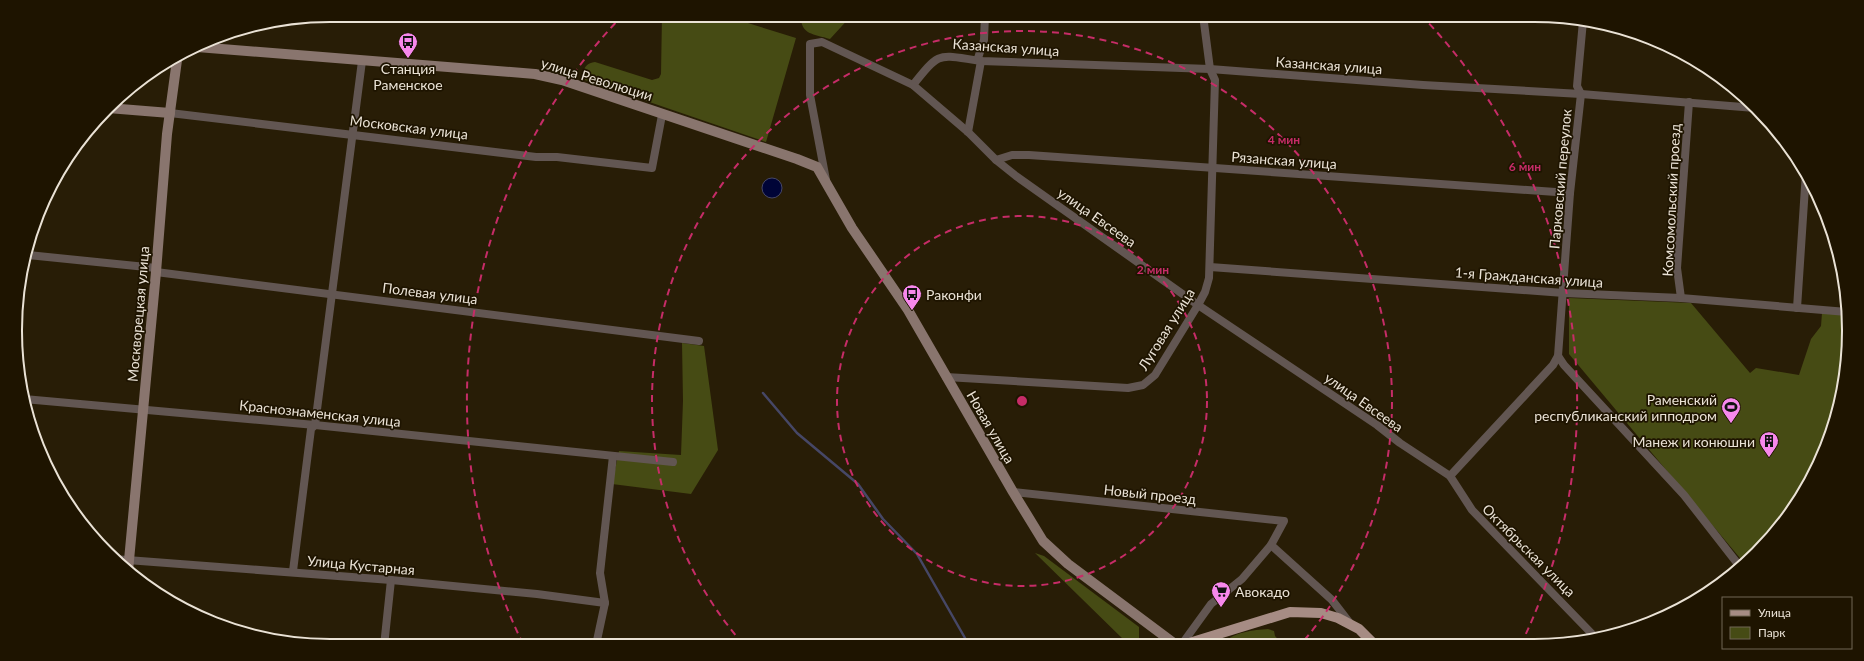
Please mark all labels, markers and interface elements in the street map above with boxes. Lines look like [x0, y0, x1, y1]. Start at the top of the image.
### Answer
bus stop icon: Станция Раменское [397, 31, 419, 59]
street label: Казанская улица [952, 35, 1060, 59]
street label: Казанская улица [1275, 53, 1383, 77]
street label: улица Революции [539, 54, 655, 104]
place label: Станция Раменское [373, 60, 443, 93]
street label: Парковский переулок [1545, 107, 1575, 250]
street label: Московская улица [349, 111, 469, 143]
street label: Комсомольский проезд [1659, 123, 1684, 277]
text: 4 мин [1268, 132, 1300, 147]
street label: Рязанская улица [1231, 148, 1337, 172]
text: 6 мин [1509, 159, 1541, 174]
street label: улица Евсеева [1054, 184, 1140, 250]
street label: Москворецкая улица [124, 245, 152, 383]
text: 2 мин [1137, 262, 1169, 277]
street label: 1-я Гражданская улица [1454, 263, 1604, 291]
street label: Полевая улица [381, 279, 479, 307]
bus stop icon: Раконфи [901, 283, 923, 311]
street label: Луговая улица [1134, 285, 1198, 374]
place label: Раконфи [926, 286, 982, 303]
street label: улица Евсеева [1321, 369, 1407, 435]
street label: Новая улица [963, 388, 1019, 466]
place label: Раменский республиканский ипподром [1534, 391, 1717, 424]
centre of rings [1015, 394, 1029, 408]
street label: Краснознаменская улица [238, 396, 402, 430]
sports icon: Раменский республиканский ипподром [1720, 396, 1742, 424]
building icon: Манеж и конюшни [1758, 430, 1780, 458]
place label: Манеж и конюшни [1633, 433, 1755, 450]
street label: Новый проезд [1103, 481, 1197, 507]
street label: Октябрьская улица [1479, 500, 1579, 600]
street label: Улица Кустарная [306, 552, 416, 578]
supermarket icon: Авокадо [1210, 580, 1232, 608]
place label: Авокадо [1235, 583, 1290, 600]
legend [1722, 597, 1852, 649]
text: Улица [1758, 605, 1791, 620]
text: Парк [1758, 625, 1786, 640]

